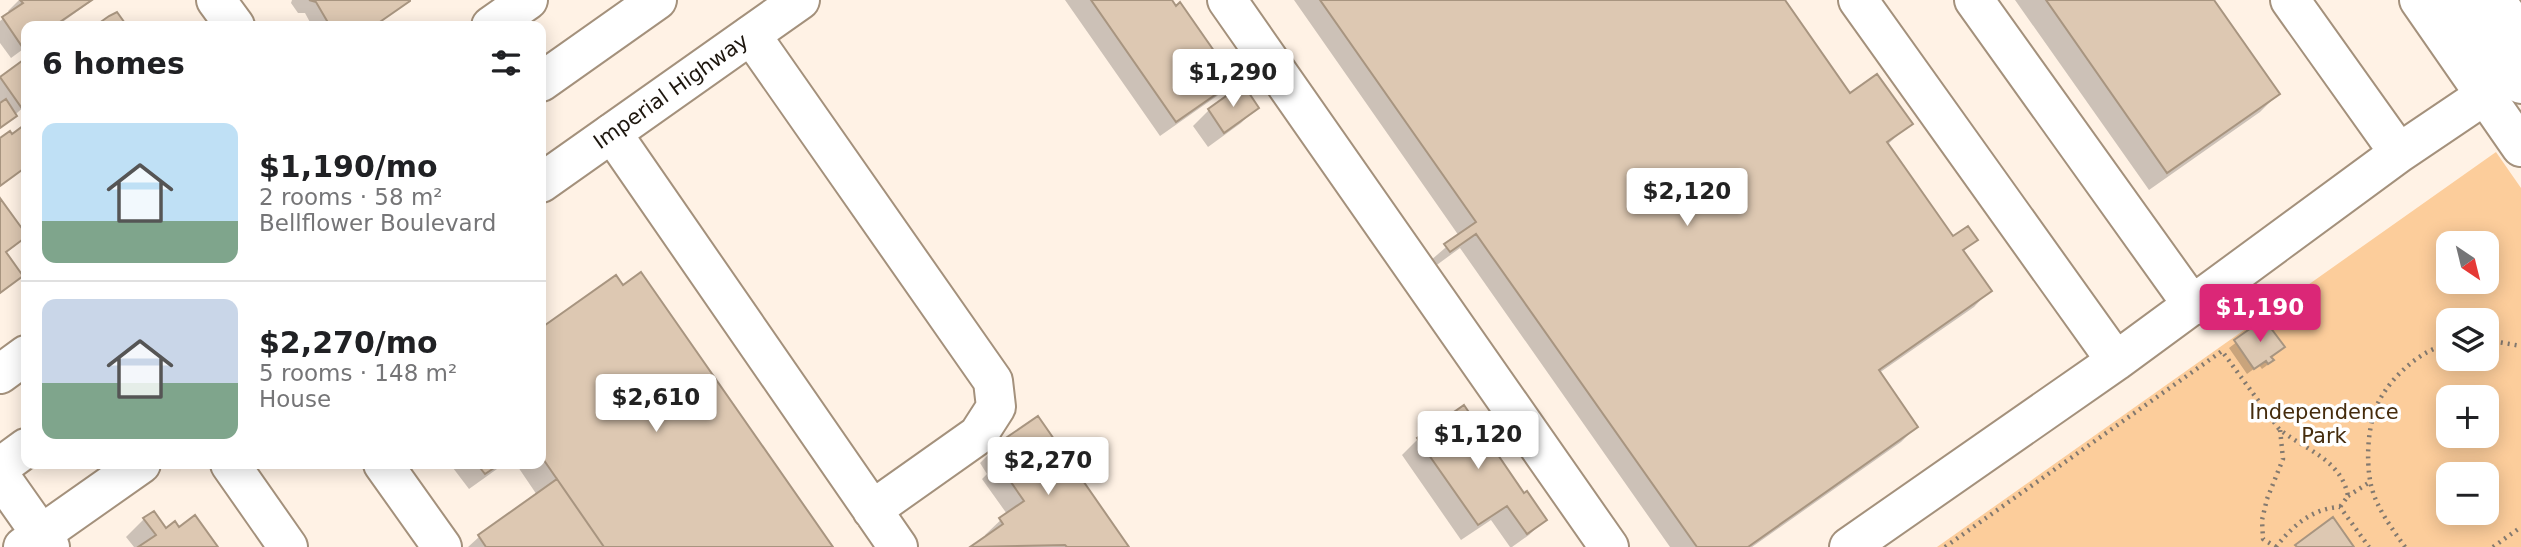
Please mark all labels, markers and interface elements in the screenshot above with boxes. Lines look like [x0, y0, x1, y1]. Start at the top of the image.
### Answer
street label: Imperial Highway [589, 28, 753, 154]
icon: filters [487, 44, 525, 82]
text: 6 homes [42, 46, 185, 81]
pin: $1,290 [1176, 50, 1290, 109]
text: $1,290 [1189, 59, 1277, 85]
text: $1,190/mo [259, 149, 438, 184]
icon: home [98, 151, 182, 235]
pin: $2,120 [1630, 168, 1744, 228]
text: $2,120 [1643, 178, 1731, 204]
text: 2 rooms · 58 m² [259, 184, 443, 210]
text: Bellflower Boulevard [259, 210, 496, 236]
north arrow [2436, 231, 2499, 294]
map controls [2436, 231, 2499, 525]
pin: $1,190 [2203, 284, 2317, 344]
text: $1,190 [2216, 294, 2304, 320]
button: layers [2436, 308, 2499, 371]
text: $2,270/mo [259, 325, 438, 360]
icon: home [98, 327, 182, 411]
text: 5 rooms · 148 m² [259, 360, 457, 386]
pin: $2,610 [599, 374, 713, 434]
text: $2,610 [612, 384, 700, 410]
button: + [2436, 385, 2499, 448]
text: House [259, 386, 331, 412]
park label: Independence Park [2249, 400, 2399, 448]
pin: $1,120 [1421, 412, 1535, 471]
text: $1,120 [1434, 421, 1522, 447]
pin: $2,270 [991, 438, 1105, 497]
text: $2,270 [1004, 447, 1092, 473]
button: − [2436, 462, 2499, 525]

